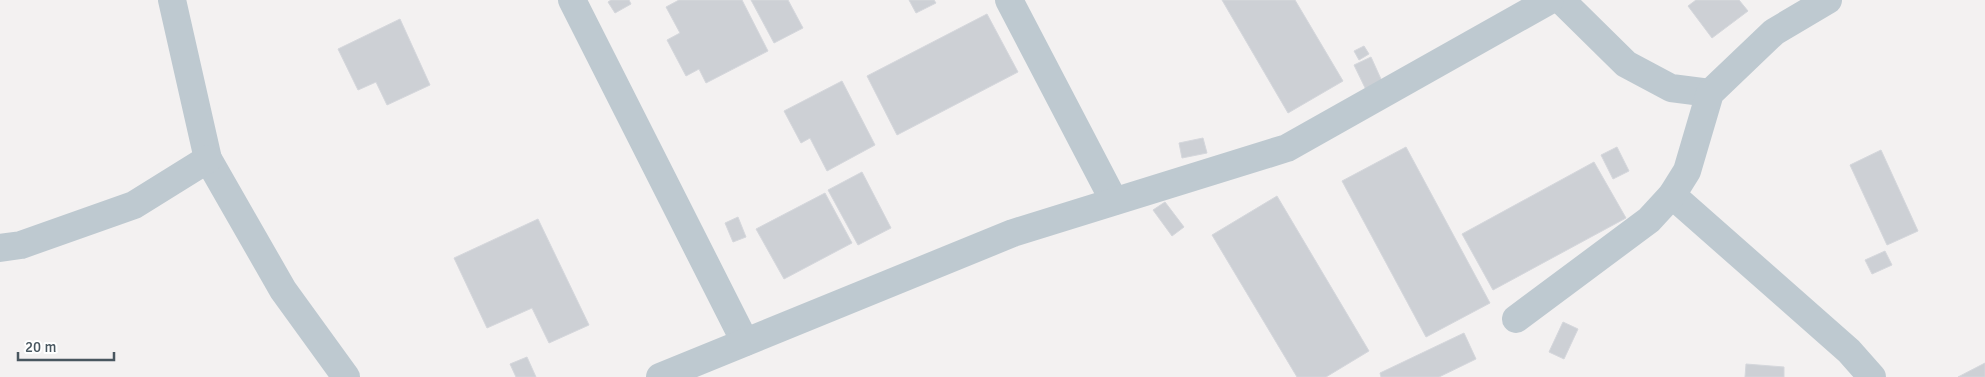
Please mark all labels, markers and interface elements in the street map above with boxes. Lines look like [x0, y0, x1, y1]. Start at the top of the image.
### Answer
scale bar [18, 330, 114, 362]
text: 20 m [25, 338, 56, 356]

